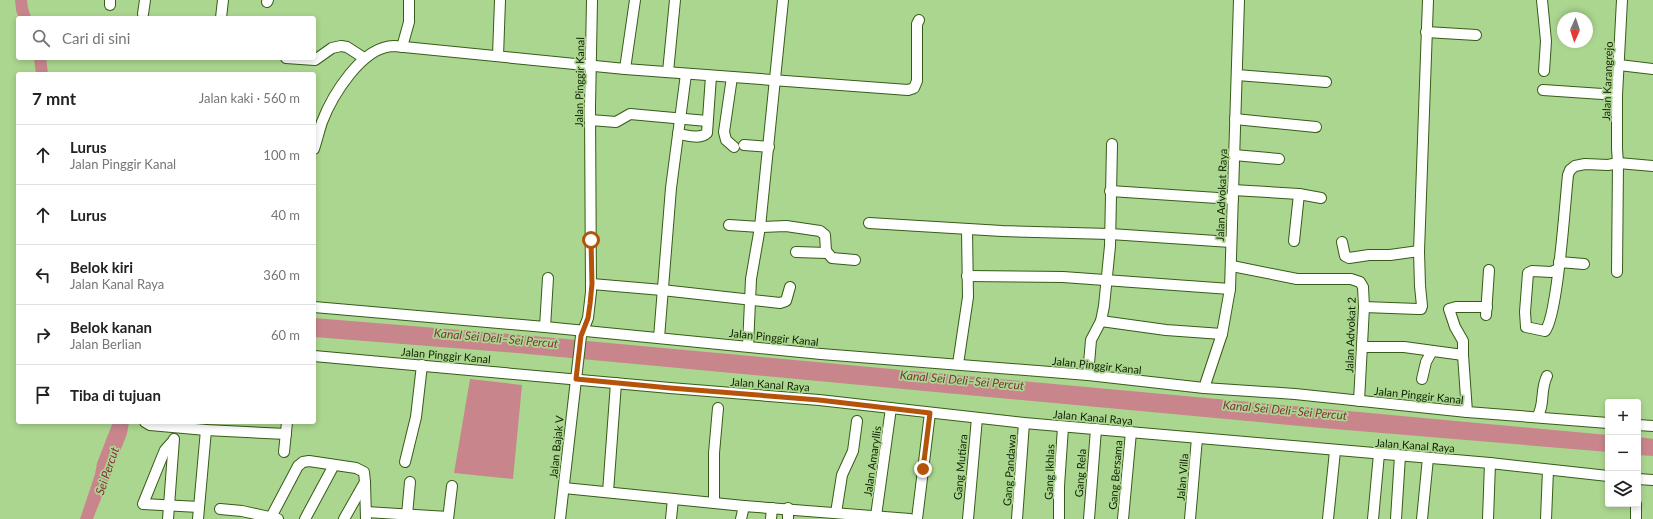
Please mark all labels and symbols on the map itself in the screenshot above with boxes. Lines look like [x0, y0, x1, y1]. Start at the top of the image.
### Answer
north arrow [1557, 12, 1593, 48]
street label: Jalan Pinggir Kanal [572, 37, 586, 127]
street label: Jalan Karangrejo [1599, 41, 1615, 121]
street label: Jalan Advokat Raya [1213, 148, 1229, 242]
route start [582, 231, 600, 249]
street label: Jalan Advokat 2 [1342, 297, 1358, 373]
water label: Kanal Sei Deli–Sei Percut [433, 325, 560, 351]
street label: Jalan Pinggir Kanal [729, 326, 819, 348]
street label: Jalan Pinggir Kanal [401, 345, 491, 365]
street label: Jalan Pinggir Kanal [1052, 354, 1142, 376]
water label: Kanal Sei Deli–Sei Percut [899, 367, 1026, 393]
street label: Jalan Kanal Raya [730, 375, 810, 393]
street label: Jalan Pinggir Kanal [1374, 384, 1464, 406]
water label: Kanal Sei Deli–Sei Percut [1222, 397, 1349, 423]
street label: Jalan Kanal Raya [1053, 407, 1133, 427]
street label: Jalan Bajak V [546, 414, 566, 479]
street label: Jalan Amaryllis [861, 425, 883, 497]
street label: Gang Mutiara [951, 434, 969, 500]
street label: Gang Pandawa [1000, 434, 1018, 506]
street label: Jalan Kanal Raya [1375, 436, 1455, 454]
street label: Gang Bersama [1105, 440, 1125, 510]
water label: Sei Percut [92, 444, 122, 497]
street label: Gang Ikhlas [1042, 444, 1056, 500]
street label: Gang Rela [1072, 448, 1088, 498]
street label: Jalan Villa [1173, 453, 1191, 501]
route end [914, 460, 932, 478]

